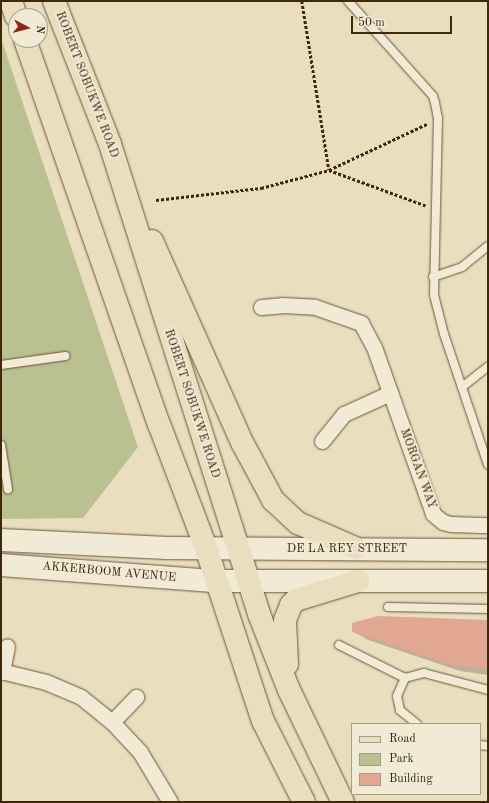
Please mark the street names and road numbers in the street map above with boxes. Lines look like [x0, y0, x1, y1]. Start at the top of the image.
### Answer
street label: ROBERT SOBUKWE ROAD [51, 10, 121, 160]
street label: ROBERT SOBUKWE ROAD [160, 328, 222, 480]
street label: MORGAN WAY [396, 427, 438, 511]
street label: DE LA REY STREET [287, 543, 407, 557]
street label: AKKERBOOM AVENUE [41, 560, 177, 586]

